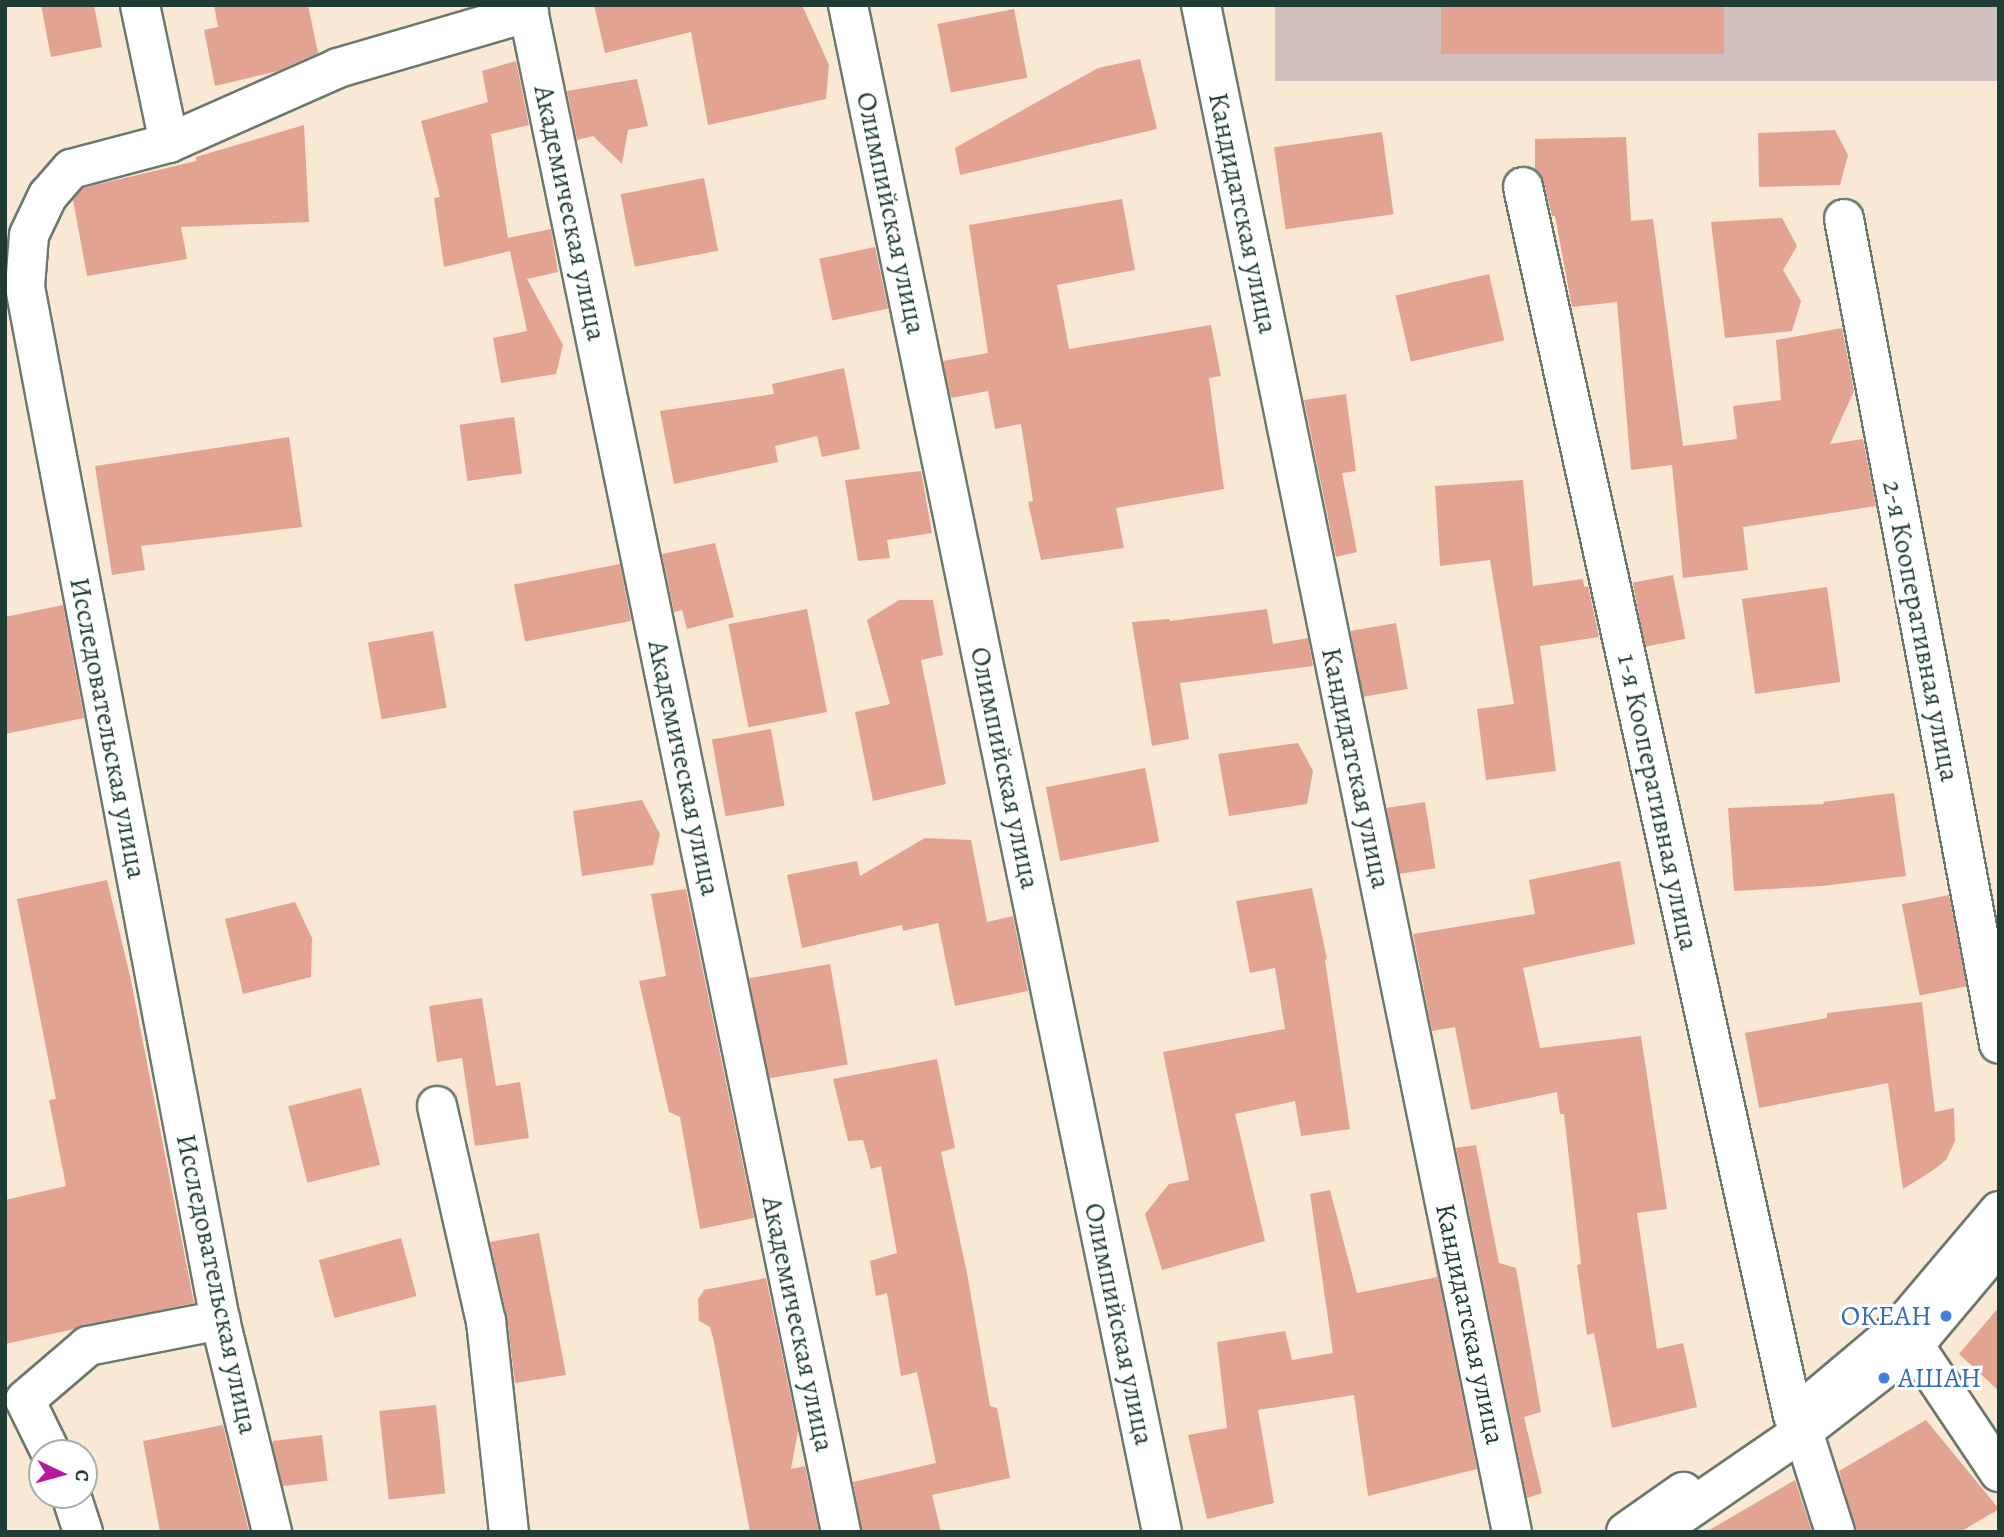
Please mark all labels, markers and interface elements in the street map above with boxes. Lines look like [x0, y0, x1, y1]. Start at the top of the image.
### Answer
street label: Академическая улица [527, 82, 613, 344]
street label: Олимпийская улица [849, 89, 933, 337]
street label: Кандидатская улица [1201, 89, 1285, 337]
street label: 2-я Кооперативная улица [1875, 478, 1967, 784]
street label: Исследовательская улица [62, 575, 154, 881]
street label: Академическая улица [641, 637, 727, 899]
street label: Олимпийская улица [963, 644, 1047, 892]
street label: Кандидатская улица [1314, 644, 1398, 892]
street label: 1-я Кооперативная улица [1610, 651, 1706, 953]
street label: Исследовательская улица [169, 1131, 265, 1437]
street label: Академическая улица [755, 1193, 841, 1455]
street label: Олимпийская улица [1077, 1200, 1161, 1448]
street label: Кандидатская улица [1428, 1200, 1512, 1448]
place label: ОКЕАН [1841, 1299, 1932, 1333]
marker: ОКЕАН [1938, 1308, 1954, 1324]
place label: АШАН [1898, 1361, 1981, 1395]
marker: АШАН [1876, 1370, 1892, 1386]
north arrow [28, 1439, 98, 1509]
text: С [68, 1469, 95, 1483]

